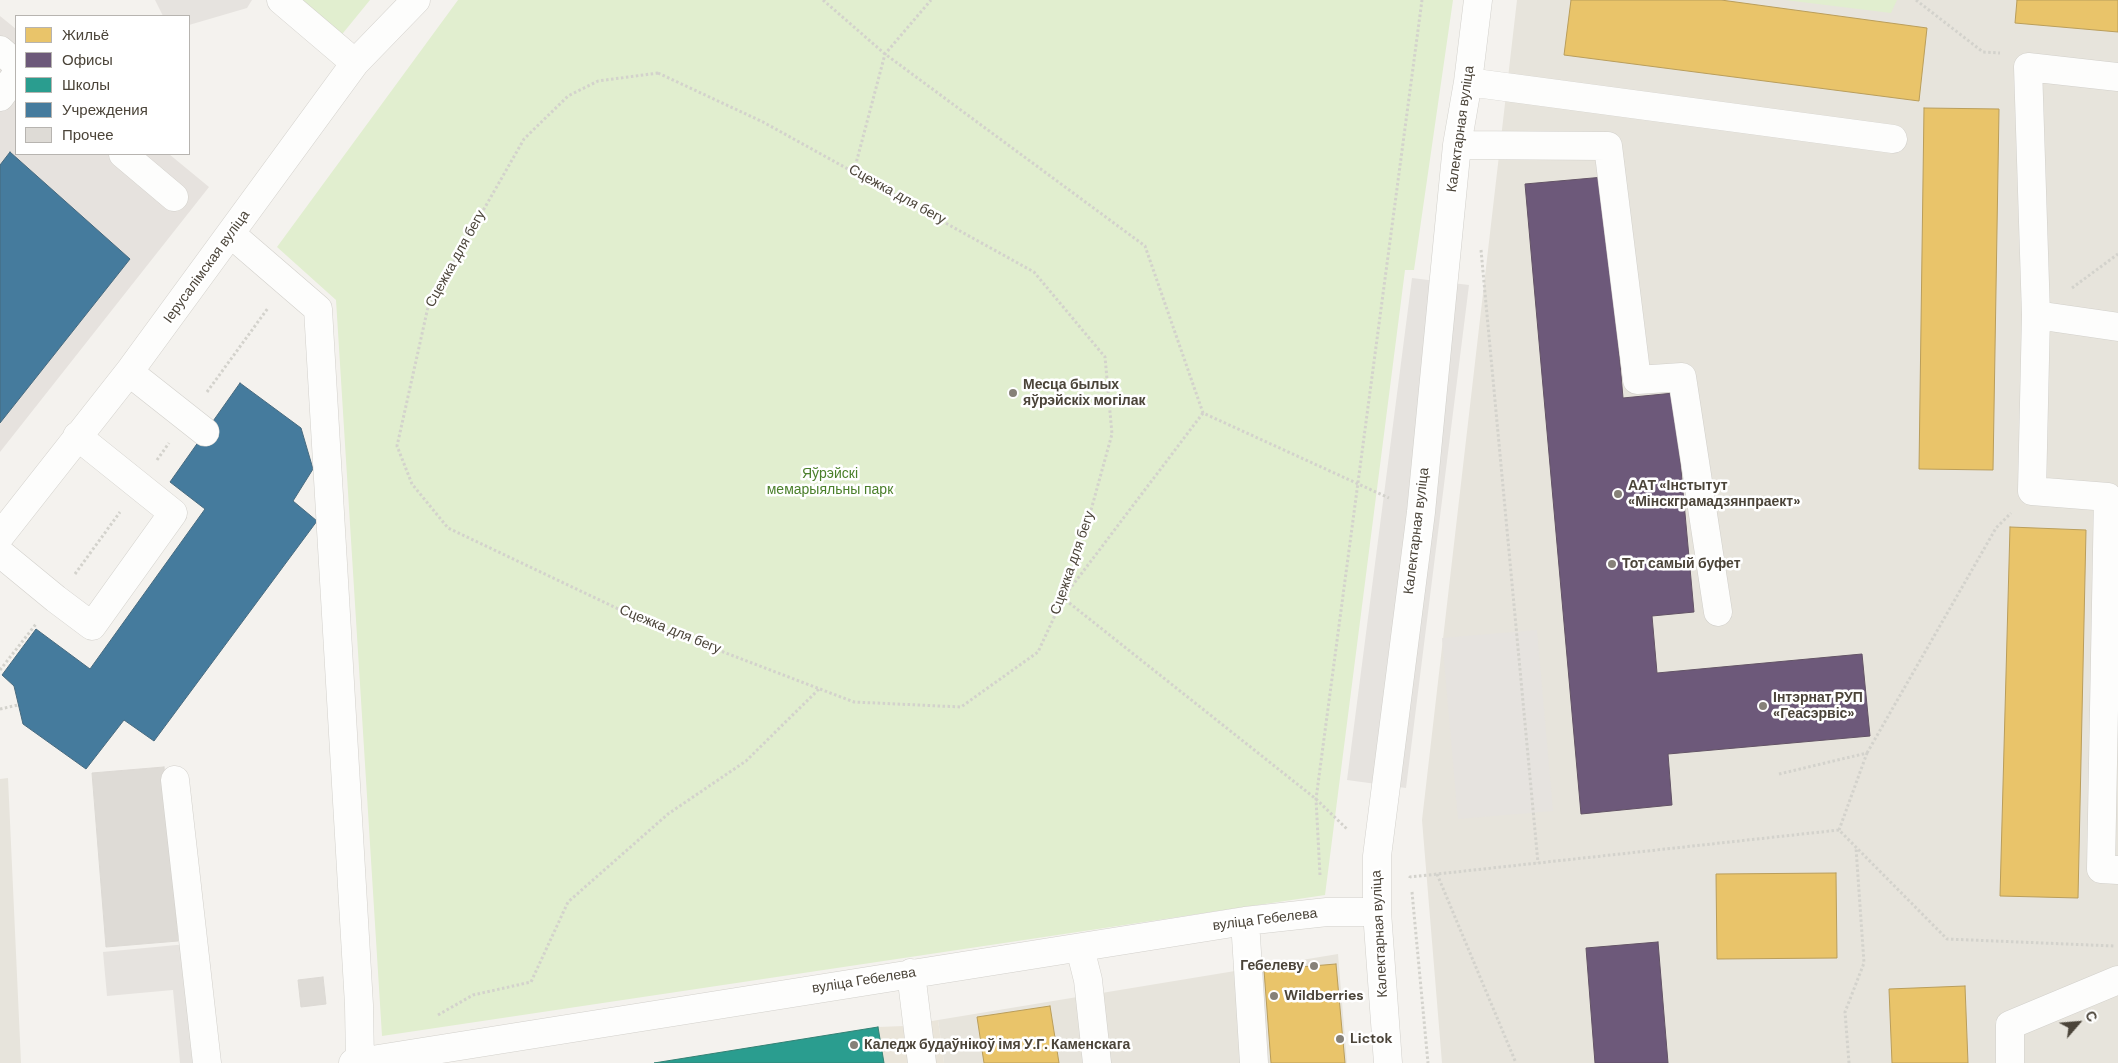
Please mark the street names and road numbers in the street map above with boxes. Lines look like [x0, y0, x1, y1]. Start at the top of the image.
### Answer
street label: Калектарная вуліца [1444, 65, 1478, 193]
street label: Сцежка для бегу [846, 161, 948, 229]
street label: Іерусалімская вуліца [160, 207, 254, 327]
street label: Сцежка для бегу [422, 208, 490, 310]
street label: Калектарная вуліца [1401, 467, 1433, 595]
street label: Сцежка для бегу [1047, 509, 1099, 617]
street label: Сцежка для бегу [617, 602, 723, 658]
street label: Калектарная вуліца [1368, 870, 1392, 998]
street label: вуліца Гебелева [1212, 905, 1318, 935]
street label: вуліца Гебелева [811, 964, 917, 998]

